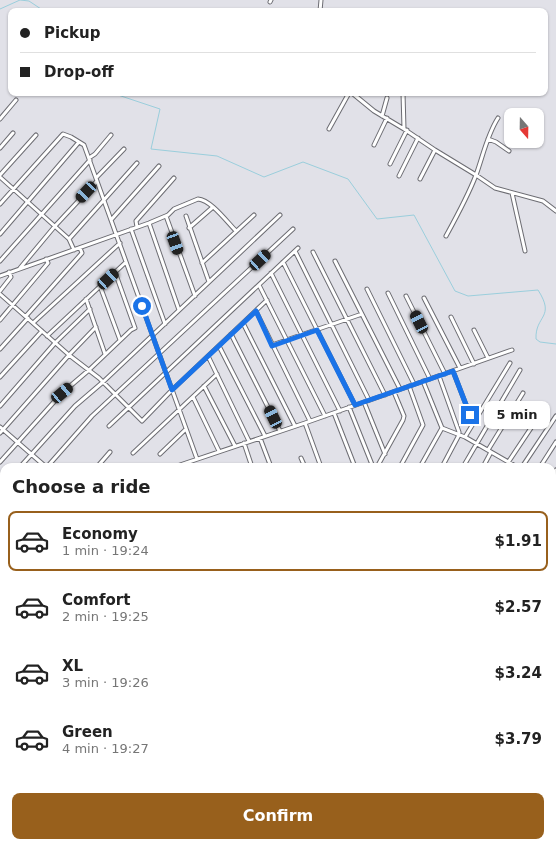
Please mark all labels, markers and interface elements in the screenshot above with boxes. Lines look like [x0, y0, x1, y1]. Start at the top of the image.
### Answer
text: Pickup [44, 24, 100, 42]
text: Drop-off [44, 63, 114, 81]
north arrow [504, 108, 544, 148]
map controls [504, 108, 544, 148]
car [73, 179, 99, 205]
car [165, 230, 185, 256]
car [247, 247, 273, 273]
car [95, 266, 121, 292]
route start [133, 297, 151, 315]
car [408, 309, 430, 335]
car [49, 381, 75, 405]
callout: 5 min [484, 401, 550, 429]
car [262, 404, 284, 430]
route end [461, 406, 479, 424]
text: 5 min [497, 407, 537, 422]
text: Choose a ride [12, 476, 151, 497]
icon: car [14, 523, 50, 559]
text: Economy [62, 525, 138, 543]
text: $1.91 [495, 532, 542, 550]
text: 1 min · 19:24 [62, 543, 149, 558]
icon: car [14, 589, 50, 625]
text: Comfort [62, 591, 130, 609]
text: $2.57 [495, 598, 542, 616]
text: 2 min · 19:25 [62, 609, 149, 624]
icon: car [14, 655, 50, 691]
text: XL [62, 657, 83, 675]
text: $3.24 [495, 664, 542, 682]
text: 3 min · 19:26 [62, 675, 149, 690]
icon: car [14, 721, 50, 757]
text: Green [62, 723, 113, 741]
text: $3.79 [495, 730, 542, 748]
text: 4 min · 19:27 [62, 741, 149, 756]
button: Confirm [12, 793, 544, 839]

